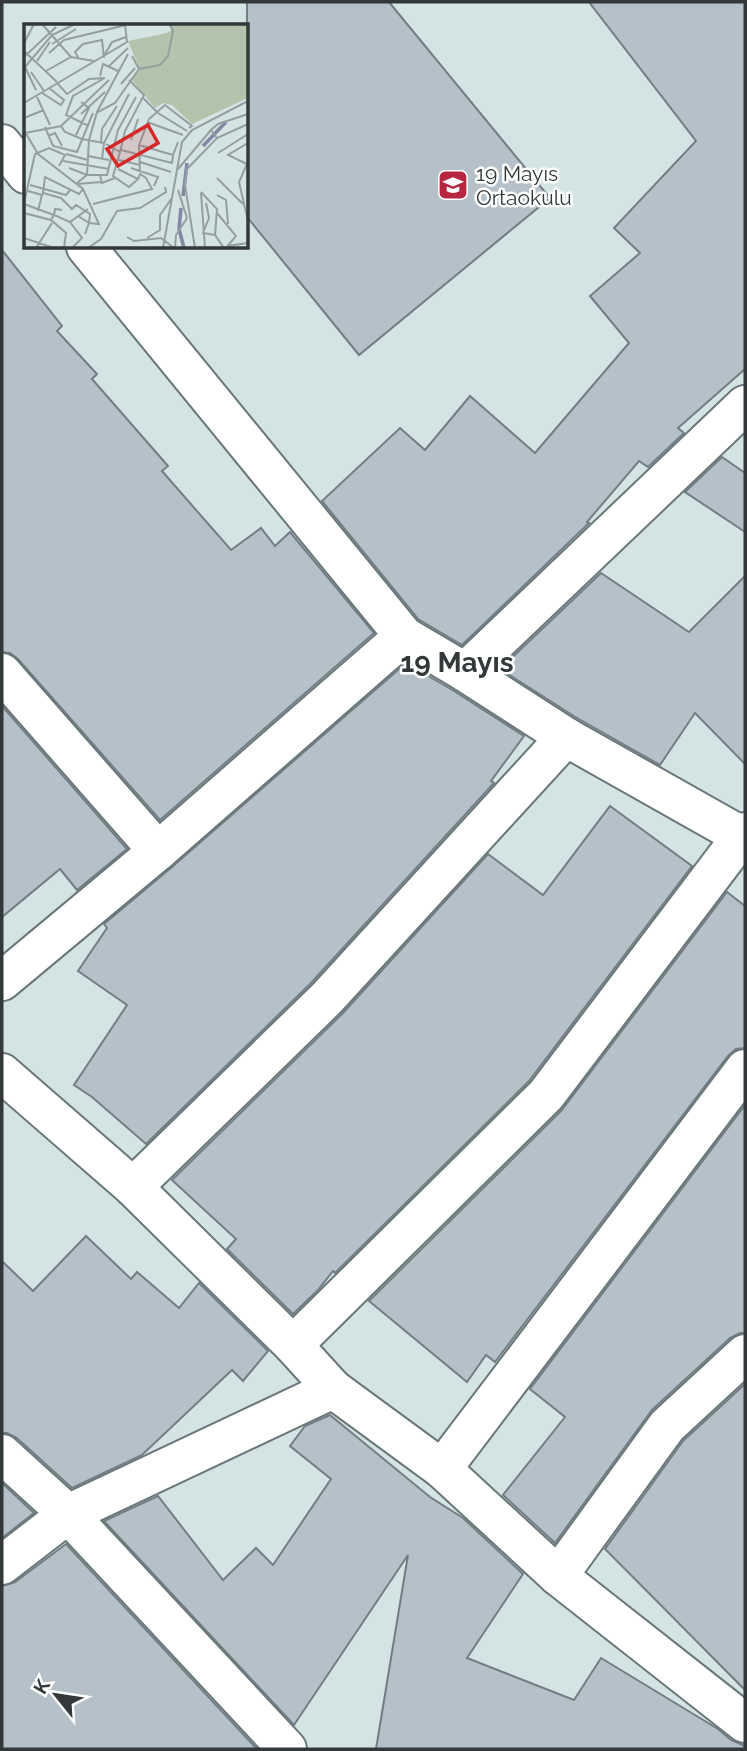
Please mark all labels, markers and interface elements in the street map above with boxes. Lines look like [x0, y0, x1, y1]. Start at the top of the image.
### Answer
inset map [24, 24, 248, 248]
place label: 19 Mayıs Ortaokulu [476, 161, 572, 210]
school or university icon: 19 Mayıs Ortaokulu [436, 168, 470, 202]
district label: 19 Mayıs [401, 646, 513, 679]
north arrow [21, 1660, 91, 1730]
text: K [29, 1675, 54, 1698]

